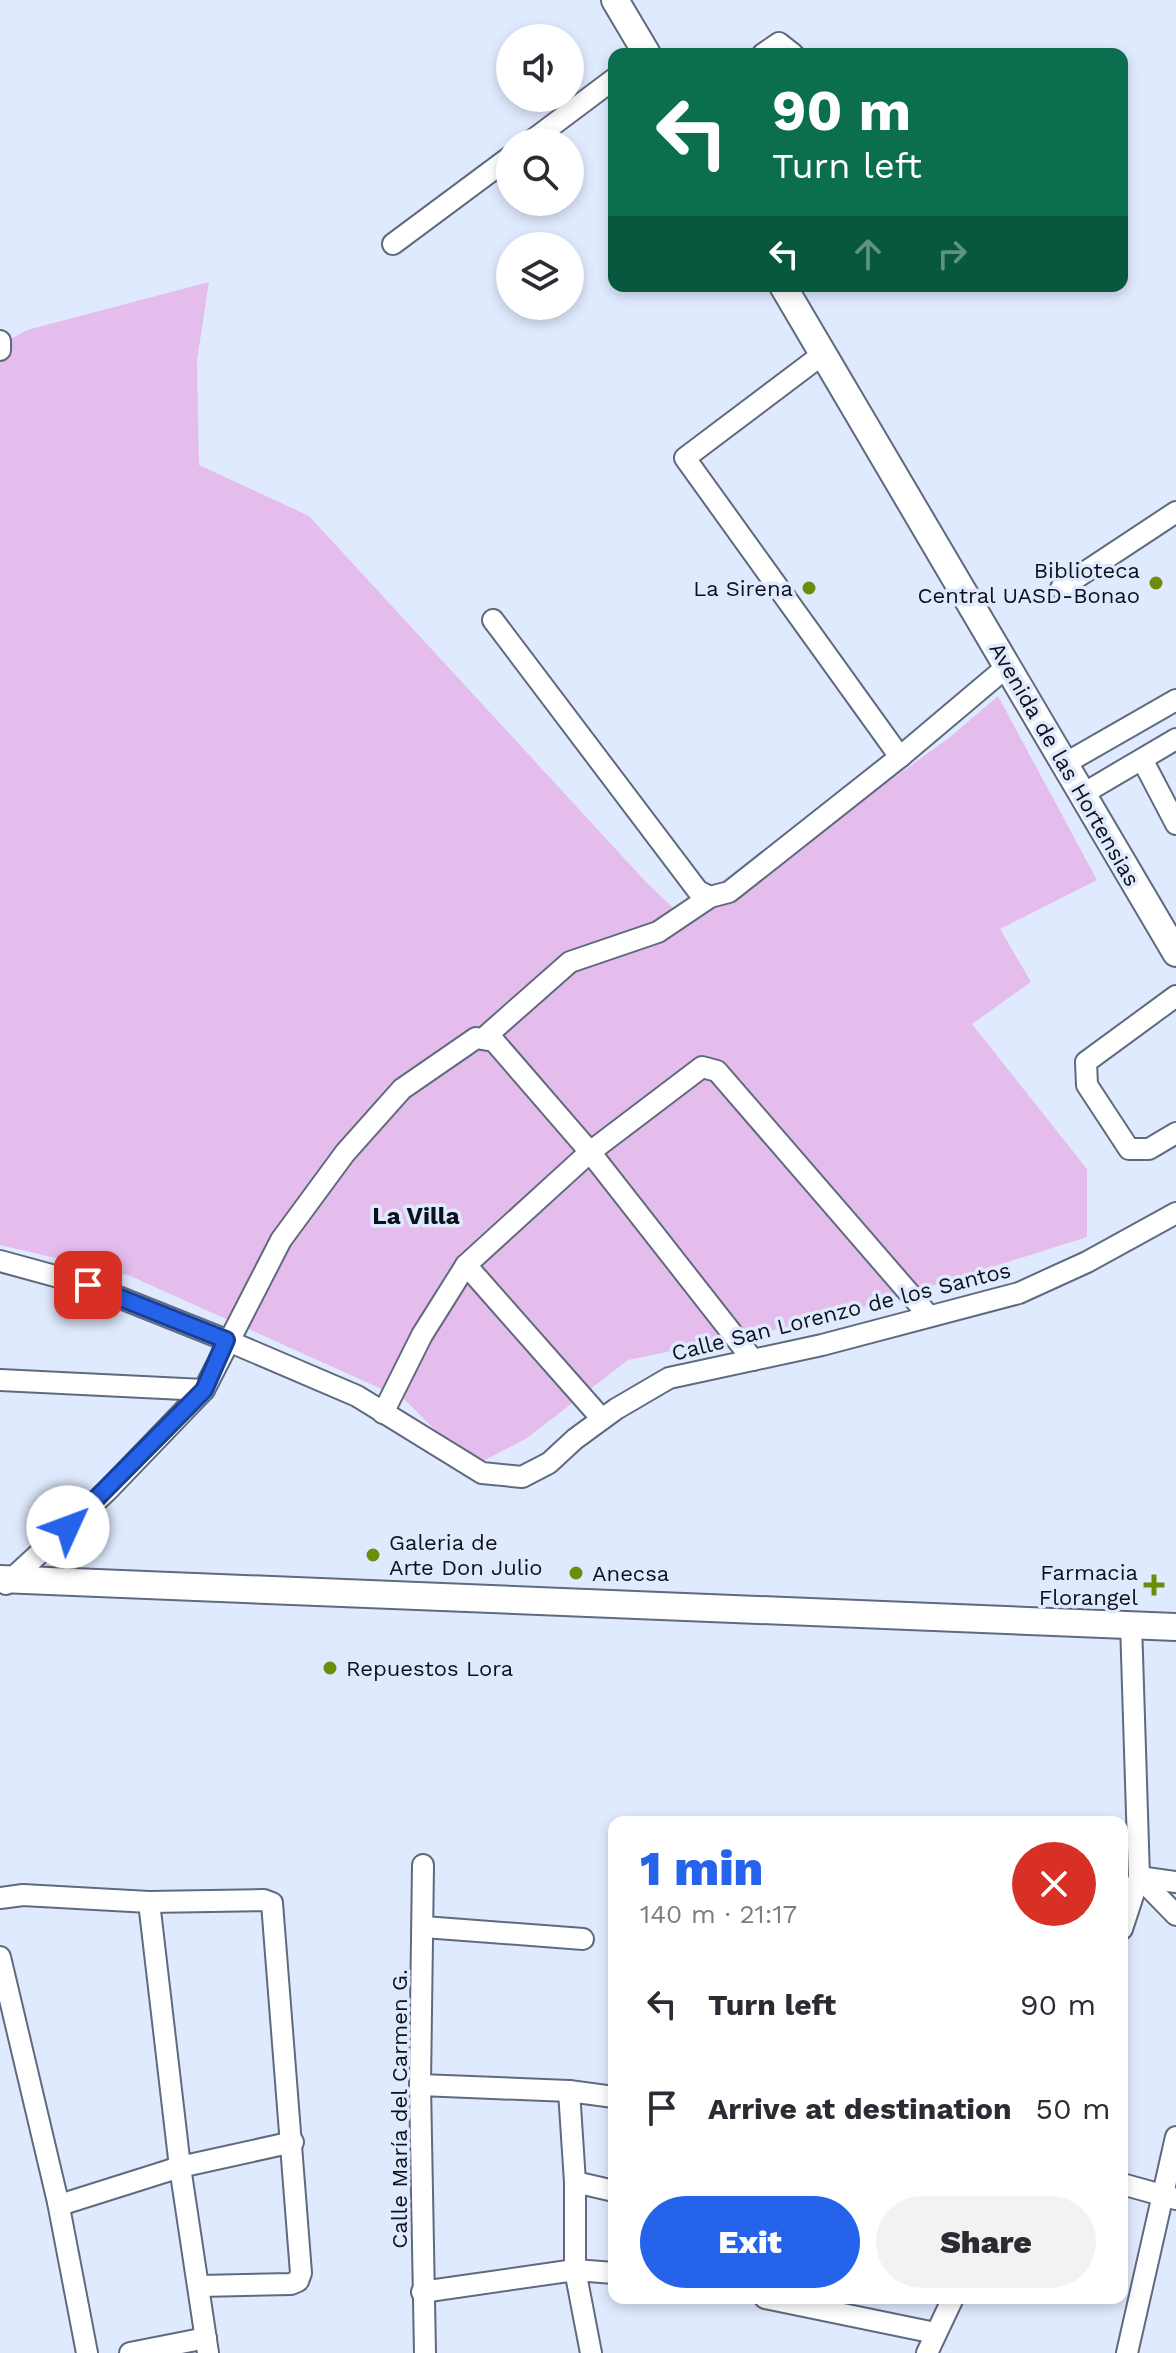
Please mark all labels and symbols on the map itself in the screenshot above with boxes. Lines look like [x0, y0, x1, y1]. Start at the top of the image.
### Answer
place label: Biblioteca Central UASD-Bonao [918, 558, 1140, 608]
marker: Biblioteca Central UASD-Bonao [1147, 574, 1165, 592]
place label: La Sirena [693, 576, 793, 601]
marker: La Sirena [800, 579, 818, 597]
street label: Avenida de las Hortensias [984, 638, 1145, 891]
district label: La Villa [372, 1202, 460, 1230]
pin [54, 1251, 122, 1319]
street label: Calle San Lorenzo de los Santos [669, 1257, 1013, 1366]
position arrow [26, 1485, 110, 1569]
place label: Galeria de Arte Don Julio [389, 1530, 543, 1580]
marker: Galeria de Arte Don Julio [364, 1546, 382, 1564]
place label: Farmacia Florangel [1039, 1560, 1138, 1610]
place label: Anecsa [592, 1561, 669, 1586]
marker: Anecsa [567, 1564, 585, 1582]
marker: Farmacia Florangel [1145, 1576, 1163, 1594]
place label: Repuestos Lora [346, 1656, 513, 1681]
marker: Repuestos Lora [321, 1659, 339, 1677]
street label: Calle María del Carmen G. [387, 1969, 412, 2249]

